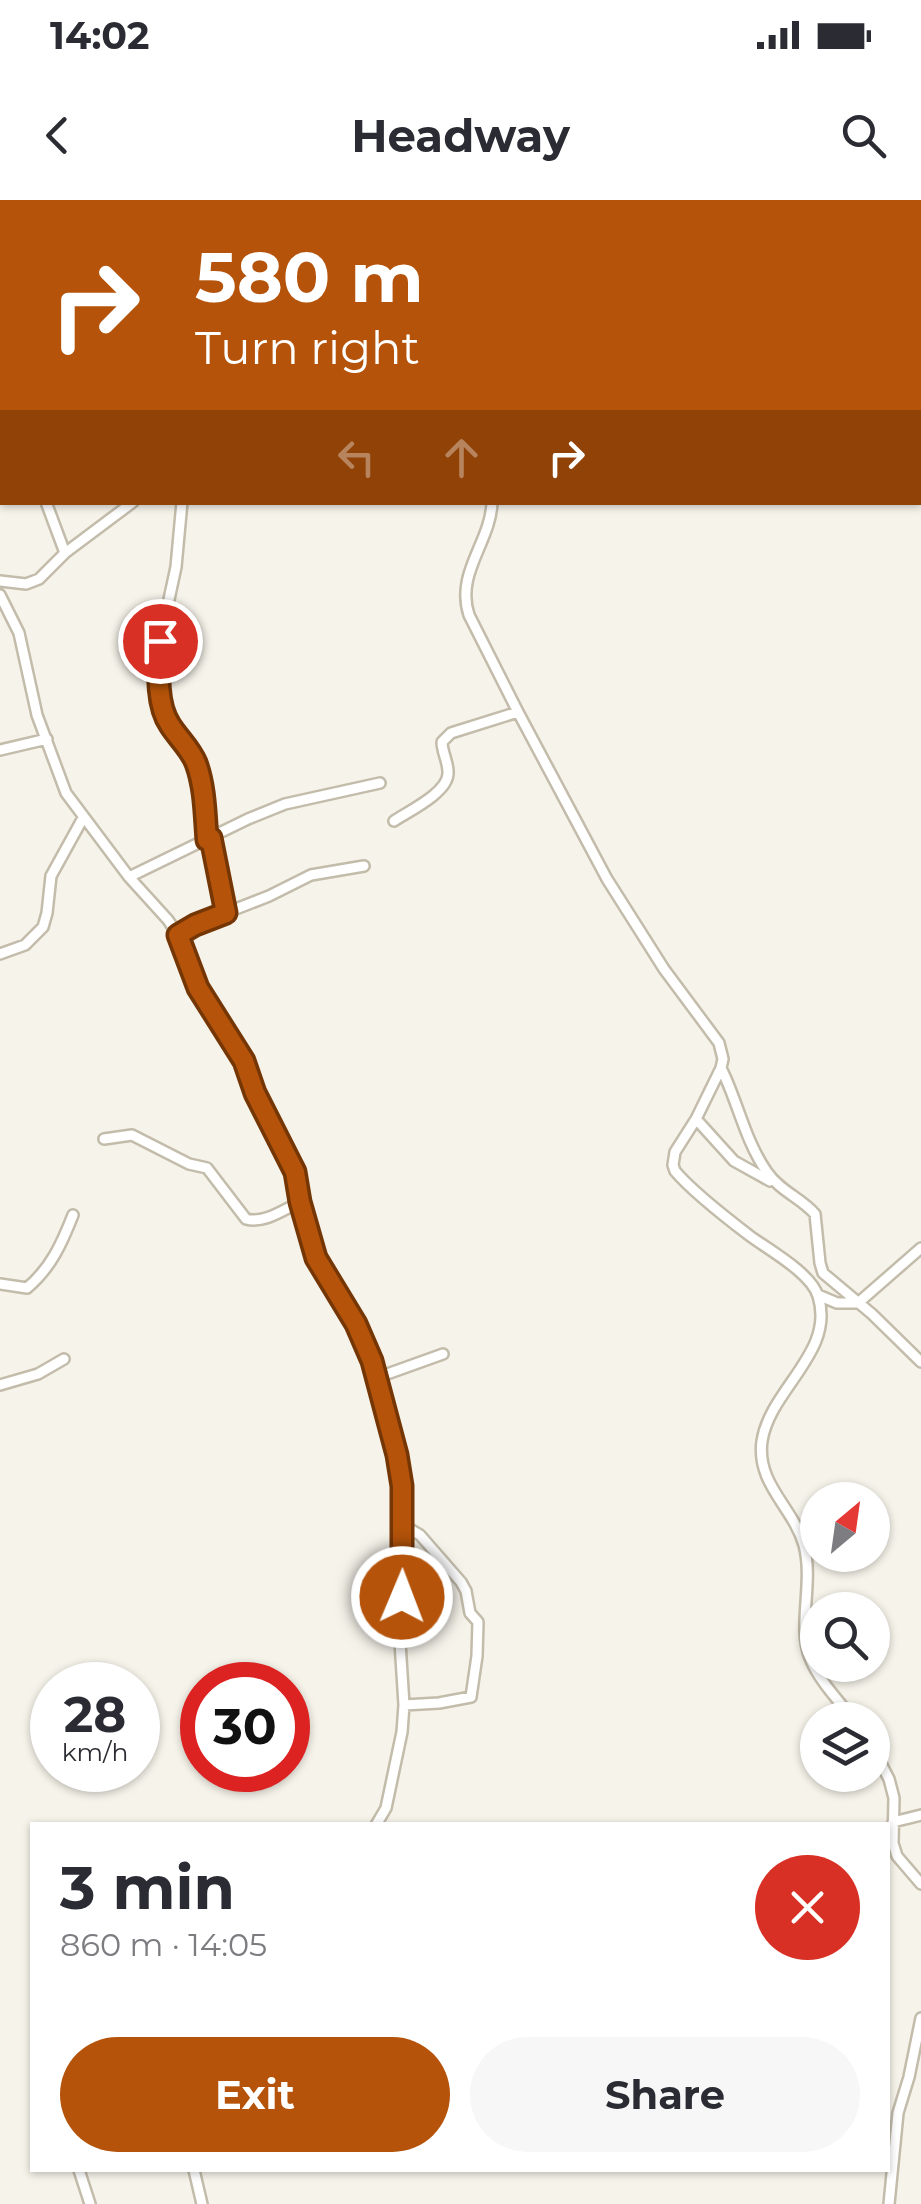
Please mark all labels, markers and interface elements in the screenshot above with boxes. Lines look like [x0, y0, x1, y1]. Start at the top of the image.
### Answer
text: 14:02 [50, 12, 149, 59]
icon: back [30, 108, 85, 163]
text: Headway [351, 108, 570, 163]
icon: search [836, 108, 891, 163]
text: 580 m [195, 234, 424, 320]
icon: right [30, 240, 160, 370]
text: Turn right [195, 320, 420, 375]
icon: left [329, 430, 384, 485]
icon: ahead [434, 430, 489, 485]
icon: right [539, 430, 594, 485]
pin [118, 599, 203, 684]
icon: arrive [133, 614, 188, 669]
north arrow [800, 1482, 890, 1572]
map controls [800, 1482, 890, 1792]
position arrow [350, 1545, 454, 1649]
button: search [800, 1592, 890, 1682]
speed limit sign: 30 [180, 1662, 310, 1792]
text: 28 [64, 1684, 126, 1745]
button: layers [800, 1702, 890, 1792]
text: km/h [62, 1737, 128, 1767]
text: 3 min [60, 1851, 235, 1924]
button: close [755, 1855, 860, 1960]
text: 860 m · 14:05 [60, 1925, 267, 1964]
button: Exit [60, 2037, 450, 2152]
button: Share [470, 2037, 860, 2152]

